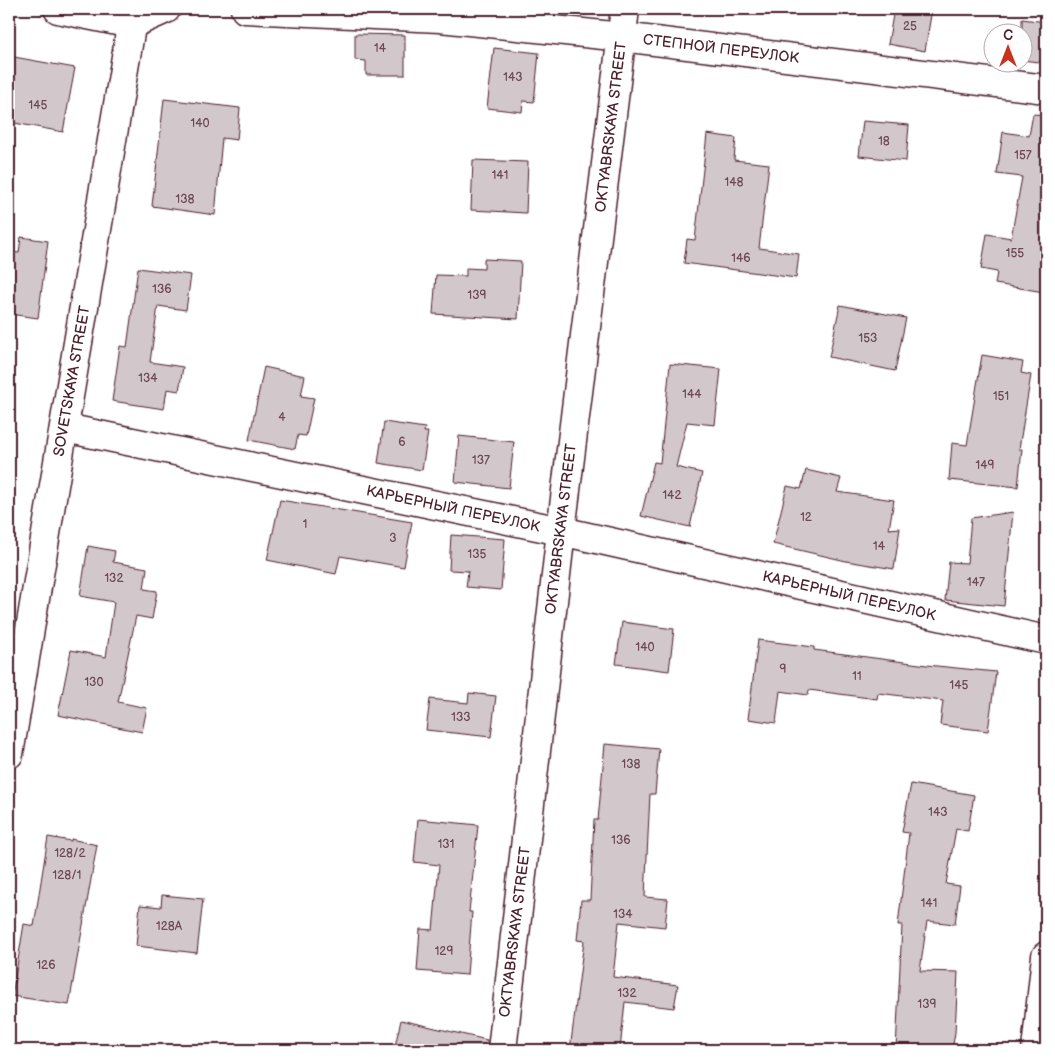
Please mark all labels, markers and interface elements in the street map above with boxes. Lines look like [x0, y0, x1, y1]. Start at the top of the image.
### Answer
house number: 25 [903, 19, 917, 34]
north arrow [982, 22, 1032, 72]
text: С [1003, 27, 1013, 44]
street label: СТЕПНОЙ ПЕРЕУЛОК [642, 30, 800, 68]
house number: 14 [374, 41, 387, 56]
street label: OKTYABRSKAYA STREET [591, 41, 631, 213]
house number: 143 [503, 70, 523, 85]
house number: 145 [29, 98, 48, 113]
house number: 140 [190, 116, 210, 131]
house number: 18 [878, 134, 890, 149]
house number: 157 [1014, 148, 1032, 163]
house number: 141 [492, 168, 508, 183]
house number: 148 [725, 175, 743, 190]
house number: 138 [175, 192, 195, 207]
house number: 155 [1006, 246, 1024, 261]
house number: 146 [731, 251, 751, 266]
house number: 136 [152, 282, 172, 297]
house number: 139 [468, 288, 487, 303]
street label: SOVETSKAYA STREET [49, 304, 95, 458]
house number: 153 [859, 331, 877, 346]
house number: 134 [138, 371, 158, 386]
house number: 144 [682, 387, 702, 402]
house number: 151 [993, 389, 1009, 404]
house number: 4 [278, 410, 286, 425]
house number: 6 [398, 435, 406, 450]
street label: OKTYABRSKAYA STREET [541, 443, 581, 615]
house number: 137 [472, 453, 490, 468]
house number: 149 [976, 458, 995, 473]
street label: КАРЬЕРНЫЙ ПЕРЕУЛОК [364, 481, 542, 537]
house number: 142 [662, 488, 682, 503]
house number: 12 [800, 510, 812, 525]
house number: 1 [303, 517, 307, 532]
house number: 3 [389, 531, 397, 546]
house number: 14 [873, 539, 886, 554]
house number: 135 [468, 547, 487, 562]
street label: КАРЬЕРНЫЙ ПЕРЕУЛОК [761, 567, 938, 625]
house number: 132 [104, 571, 124, 586]
house number: 147 [967, 575, 985, 590]
house number: 140 [635, 640, 655, 655]
house number: 9 [780, 662, 787, 677]
house number: 11 [852, 669, 862, 684]
house number: 130 [84, 675, 104, 690]
house number: 145 [950, 678, 969, 693]
house number: 133 [451, 710, 471, 725]
house number: 138 [621, 757, 641, 772]
house number: 143 [928, 805, 948, 820]
house number: 136 [611, 833, 631, 848]
house number: 131 [438, 837, 454, 852]
house number: 128/2 [54, 846, 86, 861]
street label: OKTYABRSKAYA STREET [495, 846, 535, 1018]
house number: 128/1 [53, 868, 81, 883]
house number: 141 [921, 896, 937, 911]
house number: 134 [613, 907, 633, 922]
house number: 128А [156, 919, 183, 934]
house number: 129 [435, 944, 453, 959]
house number: 126 [36, 958, 56, 973]
house number: 132 [617, 986, 637, 1001]
house number: 139 [918, 997, 937, 1012]

